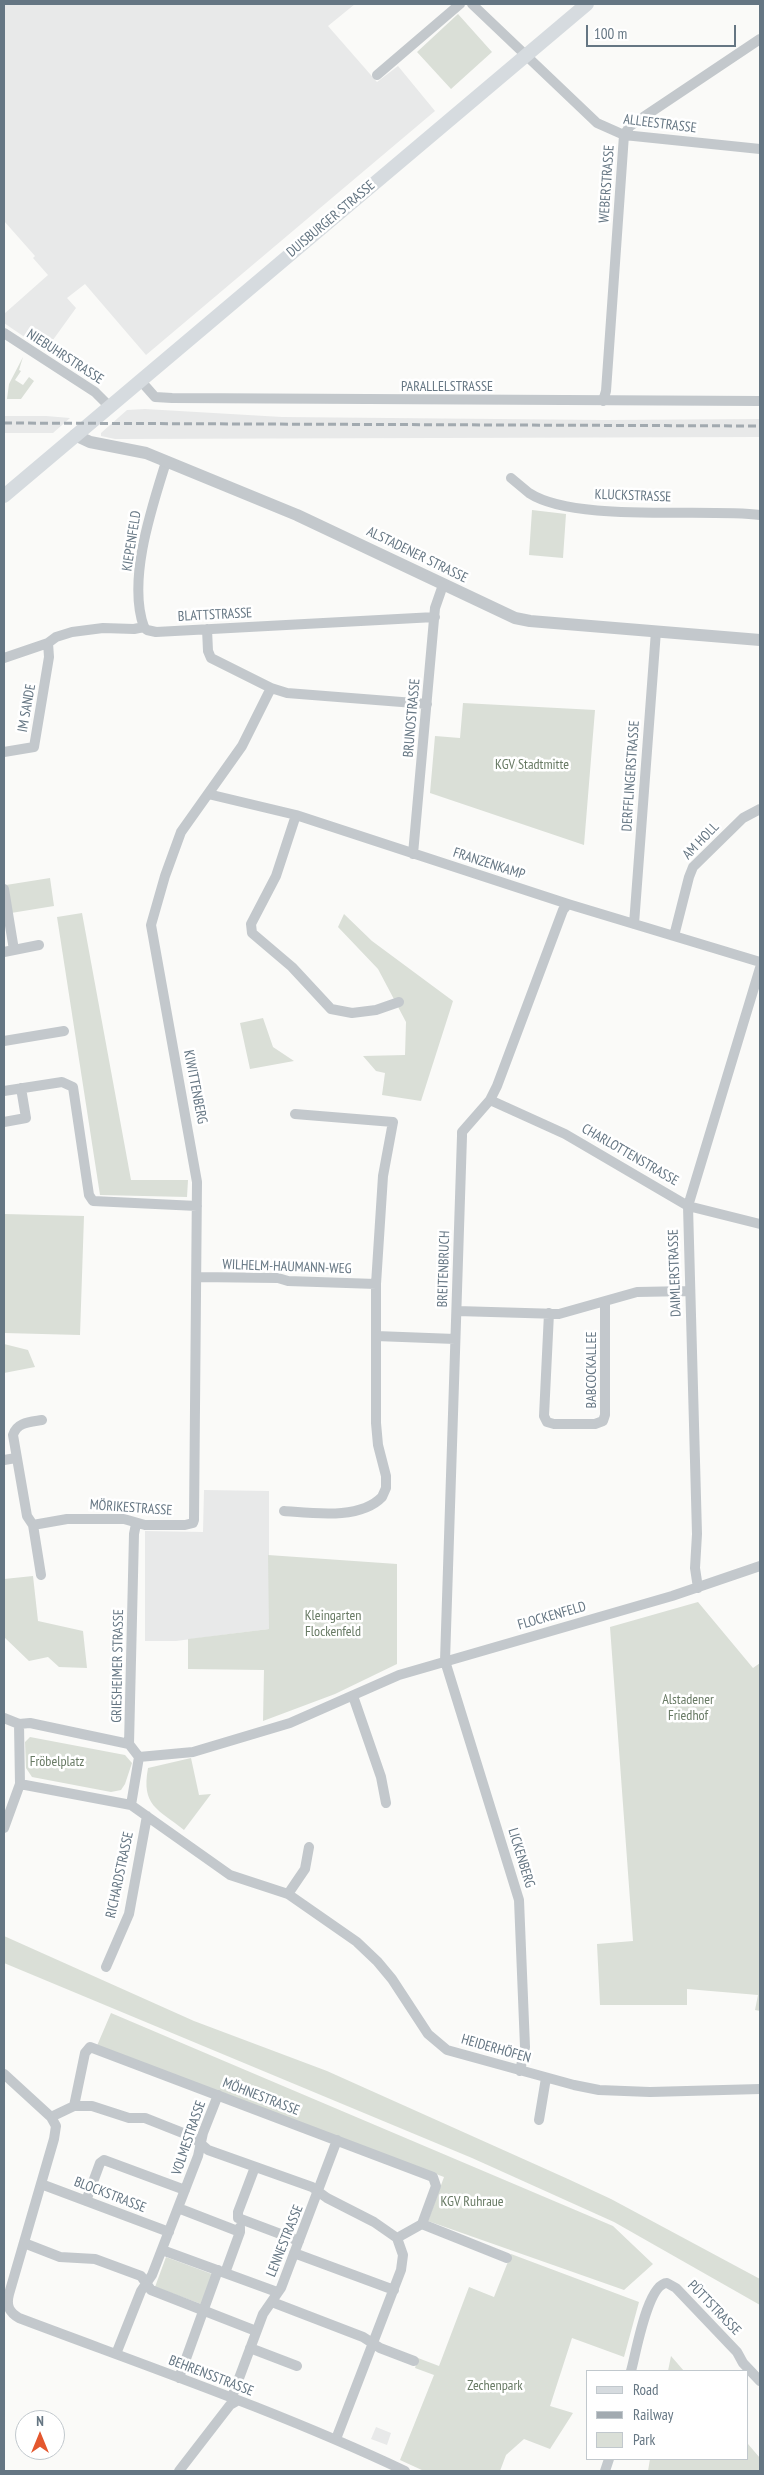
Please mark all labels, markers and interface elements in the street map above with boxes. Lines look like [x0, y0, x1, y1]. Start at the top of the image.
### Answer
scale bar [589, 15, 739, 47]
text: 100 m [594, 24, 627, 43]
street label: ALLEESTRASSE [622, 111, 698, 137]
street label: WEBERSTRASSE [596, 145, 618, 223]
street label: DUISBURGER STRASSE [283, 177, 379, 261]
street label: NIEBUHRSTRASSE [23, 326, 107, 388]
street label: PARALLELSTRASSE [401, 379, 493, 395]
street label: KLUCKSTRASSE [594, 486, 672, 506]
street label: KIEPENFELD [119, 510, 145, 572]
street label: ALSTADENER STRASSE [364, 523, 470, 587]
street label: BLATTSTRASSE [177, 605, 253, 625]
street label: BRUNOSTRASSE [400, 678, 424, 758]
street label: IM SANDE [15, 683, 39, 733]
street label: DERFFLINGERSTRASSE [619, 720, 643, 832]
park label: KGV Stadtmitte [495, 757, 569, 773]
street label: AM HOLL [679, 819, 723, 863]
street label: FRANZENKAMP [451, 845, 527, 883]
street label: KIWITTENBERG [180, 1049, 210, 1125]
street label: CHARLOTTENSTRASSE [579, 1120, 681, 1190]
street label: DAIMLERSTRASSE [665, 1229, 685, 1317]
street label: BREITENBRUCH [434, 1230, 454, 1308]
street label: WILHELM-HAUMANN-WEG [222, 1256, 352, 1278]
street label: BABCOCKALLEE [584, 1332, 600, 1408]
street label: MÖRIKESTRASSE [89, 1497, 173, 1519]
street label: FLOCKENFELD [516, 1598, 588, 1634]
park label: Kleingarten Flockenfeld [305, 1608, 361, 1640]
street label: GRIESHEIMER STRASSE [109, 1609, 127, 1723]
park label: Alstadener Friedhof [662, 1692, 714, 1724]
park label: Fröbelplatz [30, 1754, 84, 1770]
street label: LICKENBERG [504, 1826, 538, 1890]
street label: RICHARDSTRASSE [103, 1830, 137, 1920]
street label: HEIDERHÖFEN [459, 2031, 533, 2067]
street label: MÖHNESTRASSE [220, 2075, 302, 2119]
street label: VOLMESTRASSE [168, 2098, 210, 2178]
street label: BLOCKSTRASSE [72, 2174, 148, 2216]
park label: KGV Ruhraue [440, 2194, 504, 2210]
street label: LENNESTRASSE [263, 2203, 307, 2279]
street label: PÜTTSTRASSE [684, 2277, 744, 2339]
street label: BEHRENSSTRASSE [166, 2352, 256, 2400]
legend [586, 2370, 749, 2460]
park label: Zechenpark [467, 2378, 523, 2394]
text: Road [633, 2380, 659, 2399]
text: Railway [633, 2405, 673, 2424]
north arrow [15, 2410, 65, 2460]
text: N [36, 2412, 44, 2430]
text: Park [633, 2430, 655, 2449]

